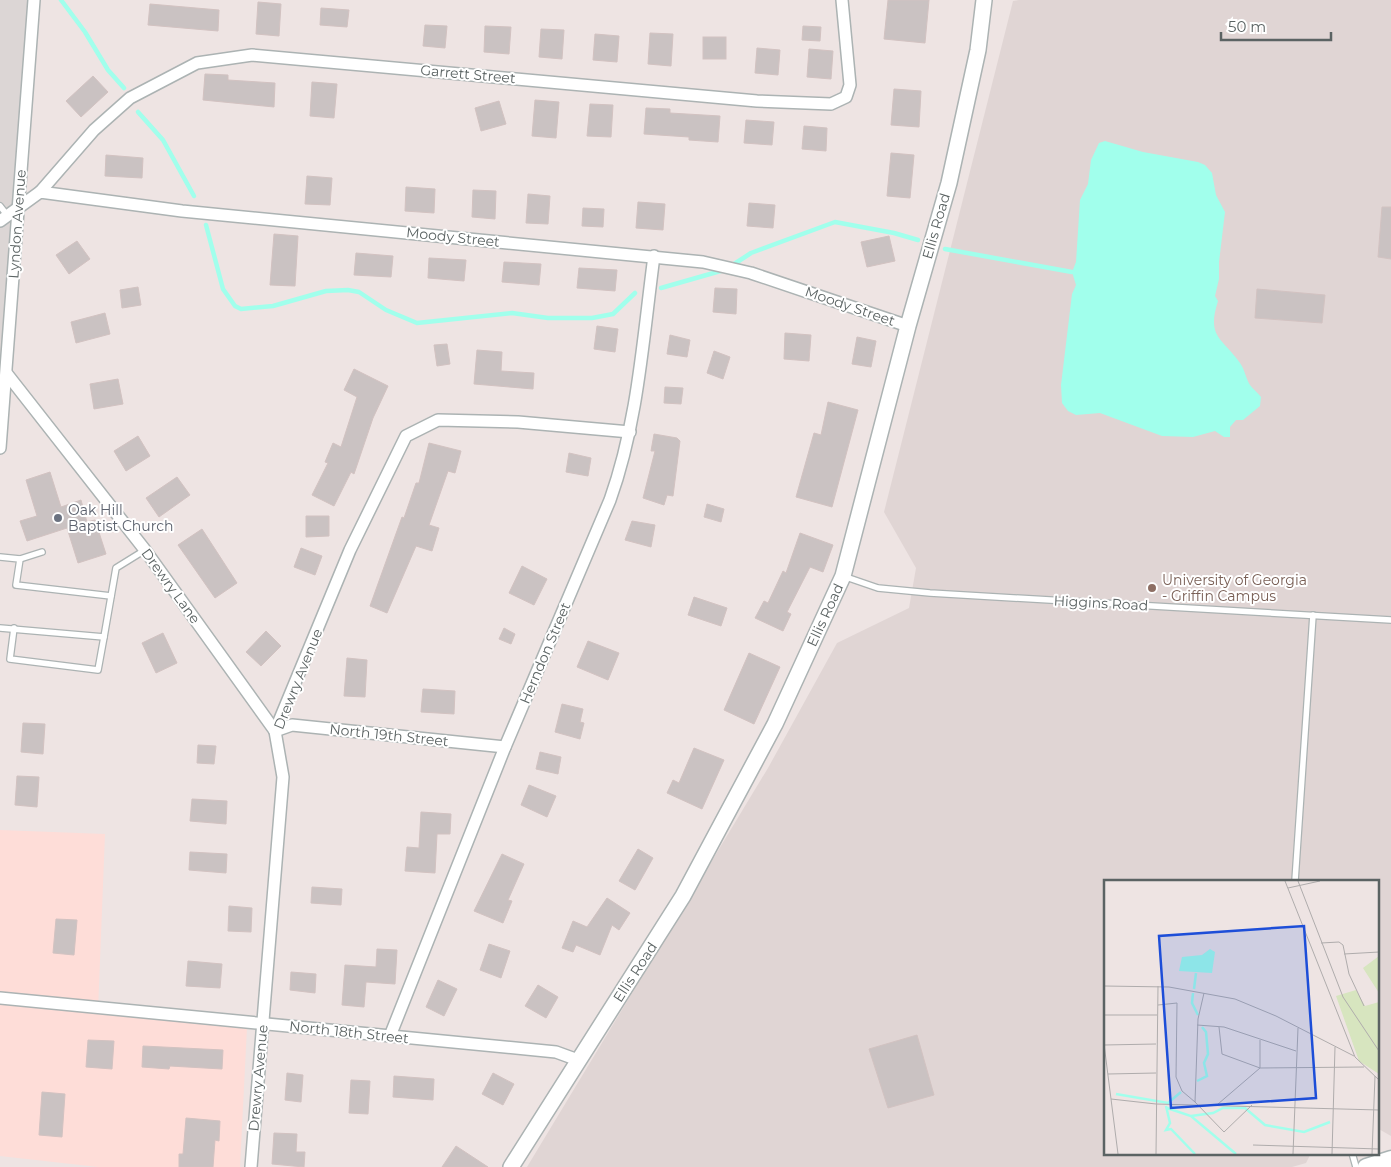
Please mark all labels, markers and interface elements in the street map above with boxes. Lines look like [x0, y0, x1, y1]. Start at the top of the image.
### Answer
scale bar [1221, 10, 1331, 42]
text: 50 m [1228, 17, 1266, 36]
street label: Garrett Street [420, 61, 517, 87]
street label: Lyndon Avenue [4, 169, 30, 279]
street label: Ellis Road [918, 191, 954, 261]
street label: Moody Street [405, 223, 501, 251]
street label: Moody Street [803, 282, 898, 330]
place label: Oak Hill Baptist Church [68, 501, 173, 535]
marker: Oak Hill Baptist Church [52, 512, 64, 524]
street label: Drewry Lane [138, 545, 204, 627]
place label: University of Georgia - Griffin Campus [1162, 571, 1307, 605]
street label: Ellis Road [803, 580, 847, 650]
marker: University of Georgia - Griffin Campus [1146, 582, 1158, 594]
street label: Higgins Road [1053, 592, 1149, 614]
street label: Herndon Street [516, 599, 575, 706]
street label: Drewry Avenue [270, 626, 326, 732]
street label: North 19th Street [329, 720, 450, 750]
inset map [1104, 880, 1378, 1154]
street label: Ellis Road [609, 939, 661, 1005]
street label: North 18th Street [288, 1017, 410, 1047]
street label: Drewry Avenue [244, 1024, 272, 1132]

